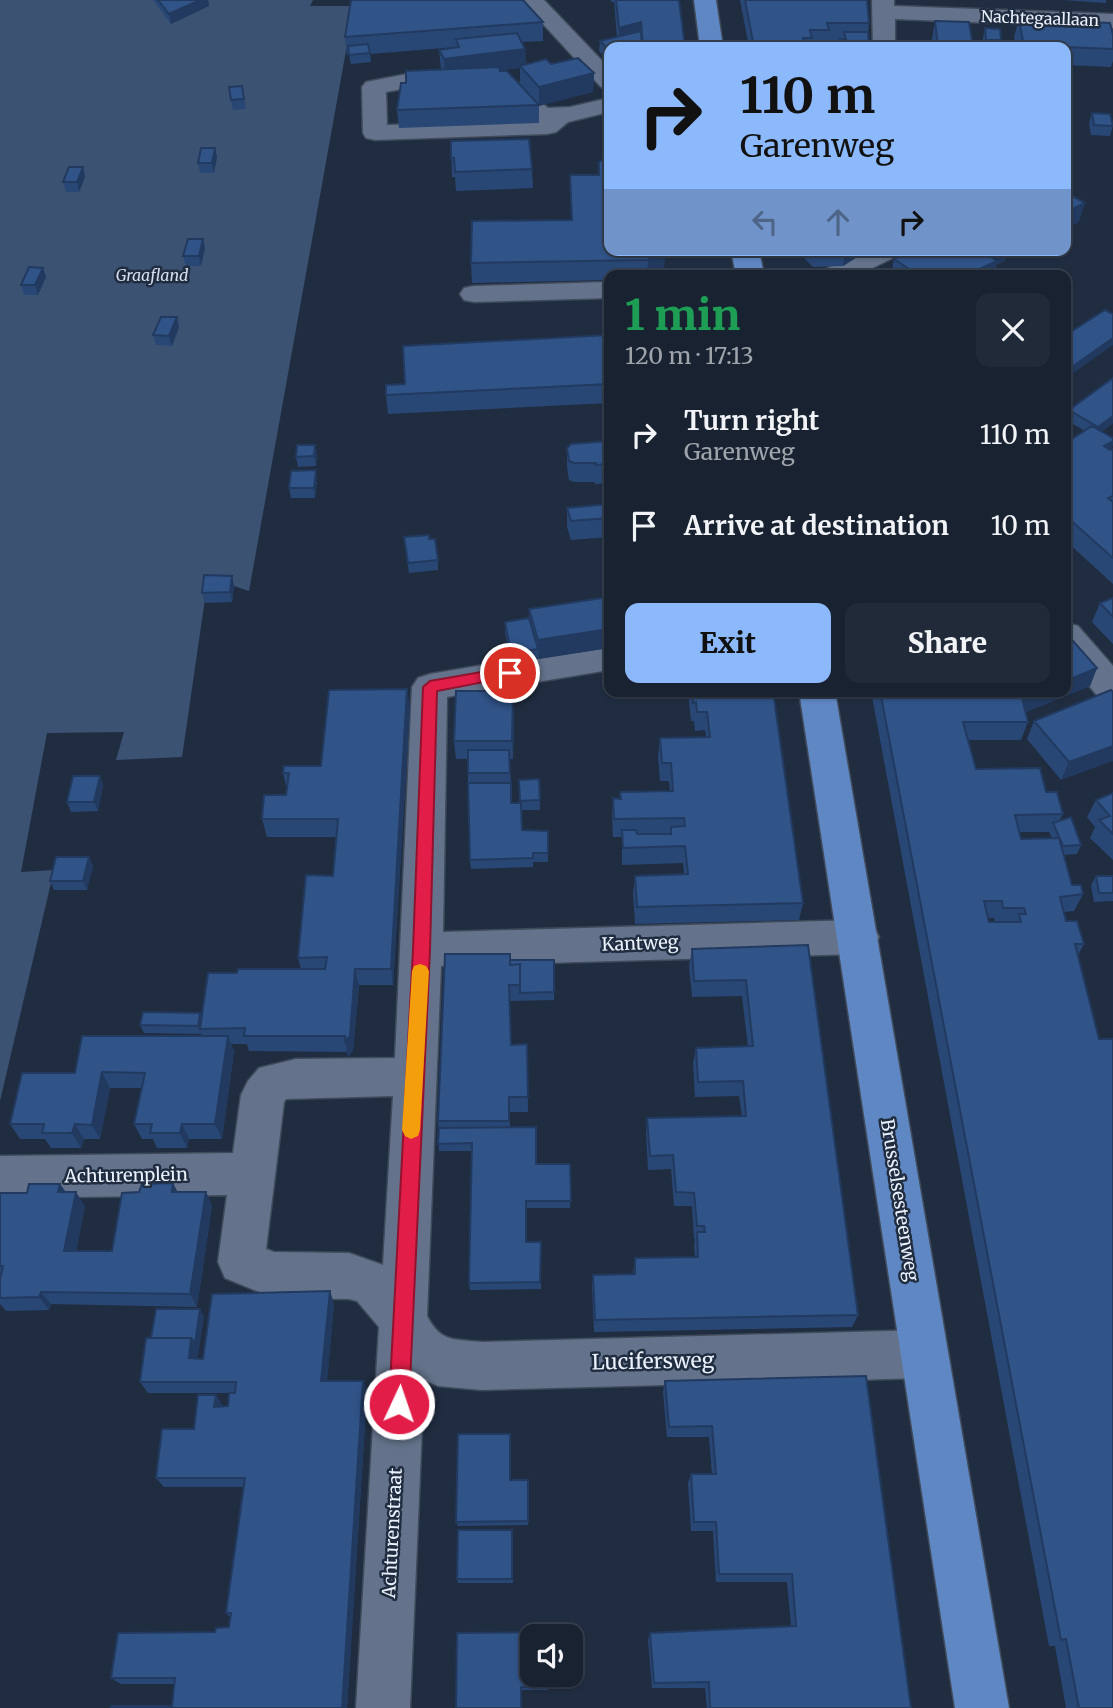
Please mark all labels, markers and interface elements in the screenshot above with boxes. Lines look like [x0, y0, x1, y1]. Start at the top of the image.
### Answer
street label: Nachtegaallaan [981, 6, 1100, 30]
text: 110 m [740, 65, 875, 126]
icon: right [625, 70, 716, 161]
text: Garenweg [740, 126, 894, 166]
icon: left [746, 203, 784, 241]
icon: ahead [819, 203, 857, 241]
icon: right [892, 203, 930, 241]
park label: Graafland [116, 265, 189, 285]
text: 1 min [625, 289, 740, 341]
button: close [976, 293, 1050, 367]
text: 120 m · 17:13 [625, 341, 754, 370]
text: Turn right [684, 404, 819, 437]
icon: right [625, 416, 663, 454]
text: 110 m [980, 418, 1050, 451]
text: Garenweg [684, 437, 795, 466]
icon: arrive [625, 507, 663, 545]
text: Arrive at destination [684, 509, 949, 542]
text: 10 m [991, 509, 1050, 542]
button: Exit [625, 603, 831, 683]
button: Share [845, 603, 1050, 683]
pin [480, 643, 540, 703]
icon: arrive [491, 654, 529, 692]
street label: Kantweg [601, 930, 679, 956]
street label: Brusselsesteenweg [876, 1117, 924, 1283]
street label: Achturenplein [63, 1162, 188, 1188]
street label: Lucifersweg [591, 1346, 715, 1376]
position arrow [362, 1367, 436, 1441]
street label: Achturenstraat [377, 1467, 407, 1600]
map controls [520, 1624, 583, 1687]
button: sound [520, 1624, 583, 1687]

